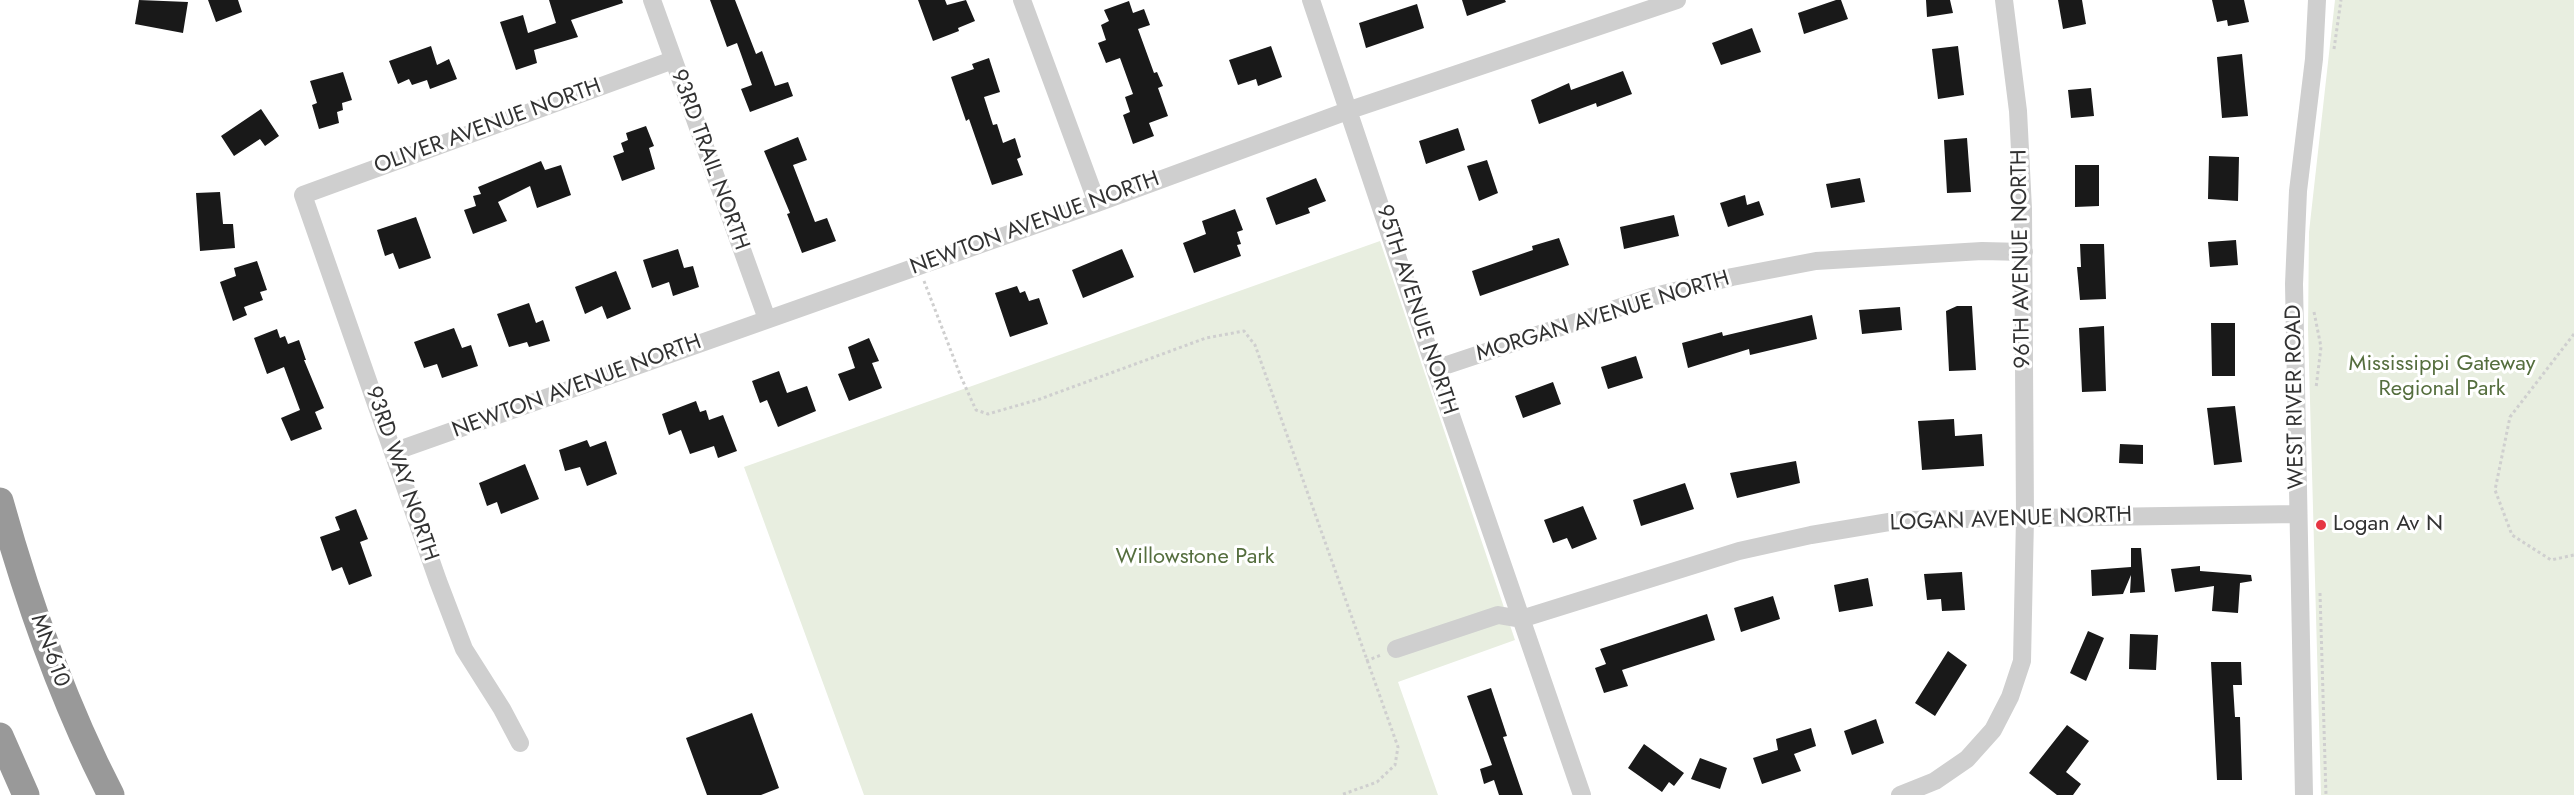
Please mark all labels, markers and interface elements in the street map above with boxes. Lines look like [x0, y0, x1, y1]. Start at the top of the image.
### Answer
street label: 93RD TRAIL NORTH [664, 66, 754, 254]
street label: OLIVER AVENUE NORTH [371, 74, 605, 180]
street label: 96TH AVENUE NORTH [2007, 149, 2037, 369]
street label: NEWTON AVENUE NORTH [907, 167, 1163, 281]
street label: 95TH AVENUE NORTH [1370, 202, 1462, 418]
street label: MORGAN AVENUE NORTH [1473, 266, 1733, 368]
street label: WEST RIVER ROAD [2281, 305, 2311, 489]
street label: NEWTON AVENUE NORTH [449, 330, 705, 444]
park label: Mississippi Gateway Regional Park [2349, 352, 2535, 404]
street label: 93RD WAY NORTH [359, 383, 443, 565]
street label: LOGAN AVENUE NORTH [1889, 503, 2133, 537]
place label: Logan Av N [2333, 512, 2443, 538]
marker: Logan Av N [2314, 518, 2328, 532]
park label: Willowstone Park [1115, 545, 1275, 571]
street label: MN-610 [24, 611, 74, 691]

